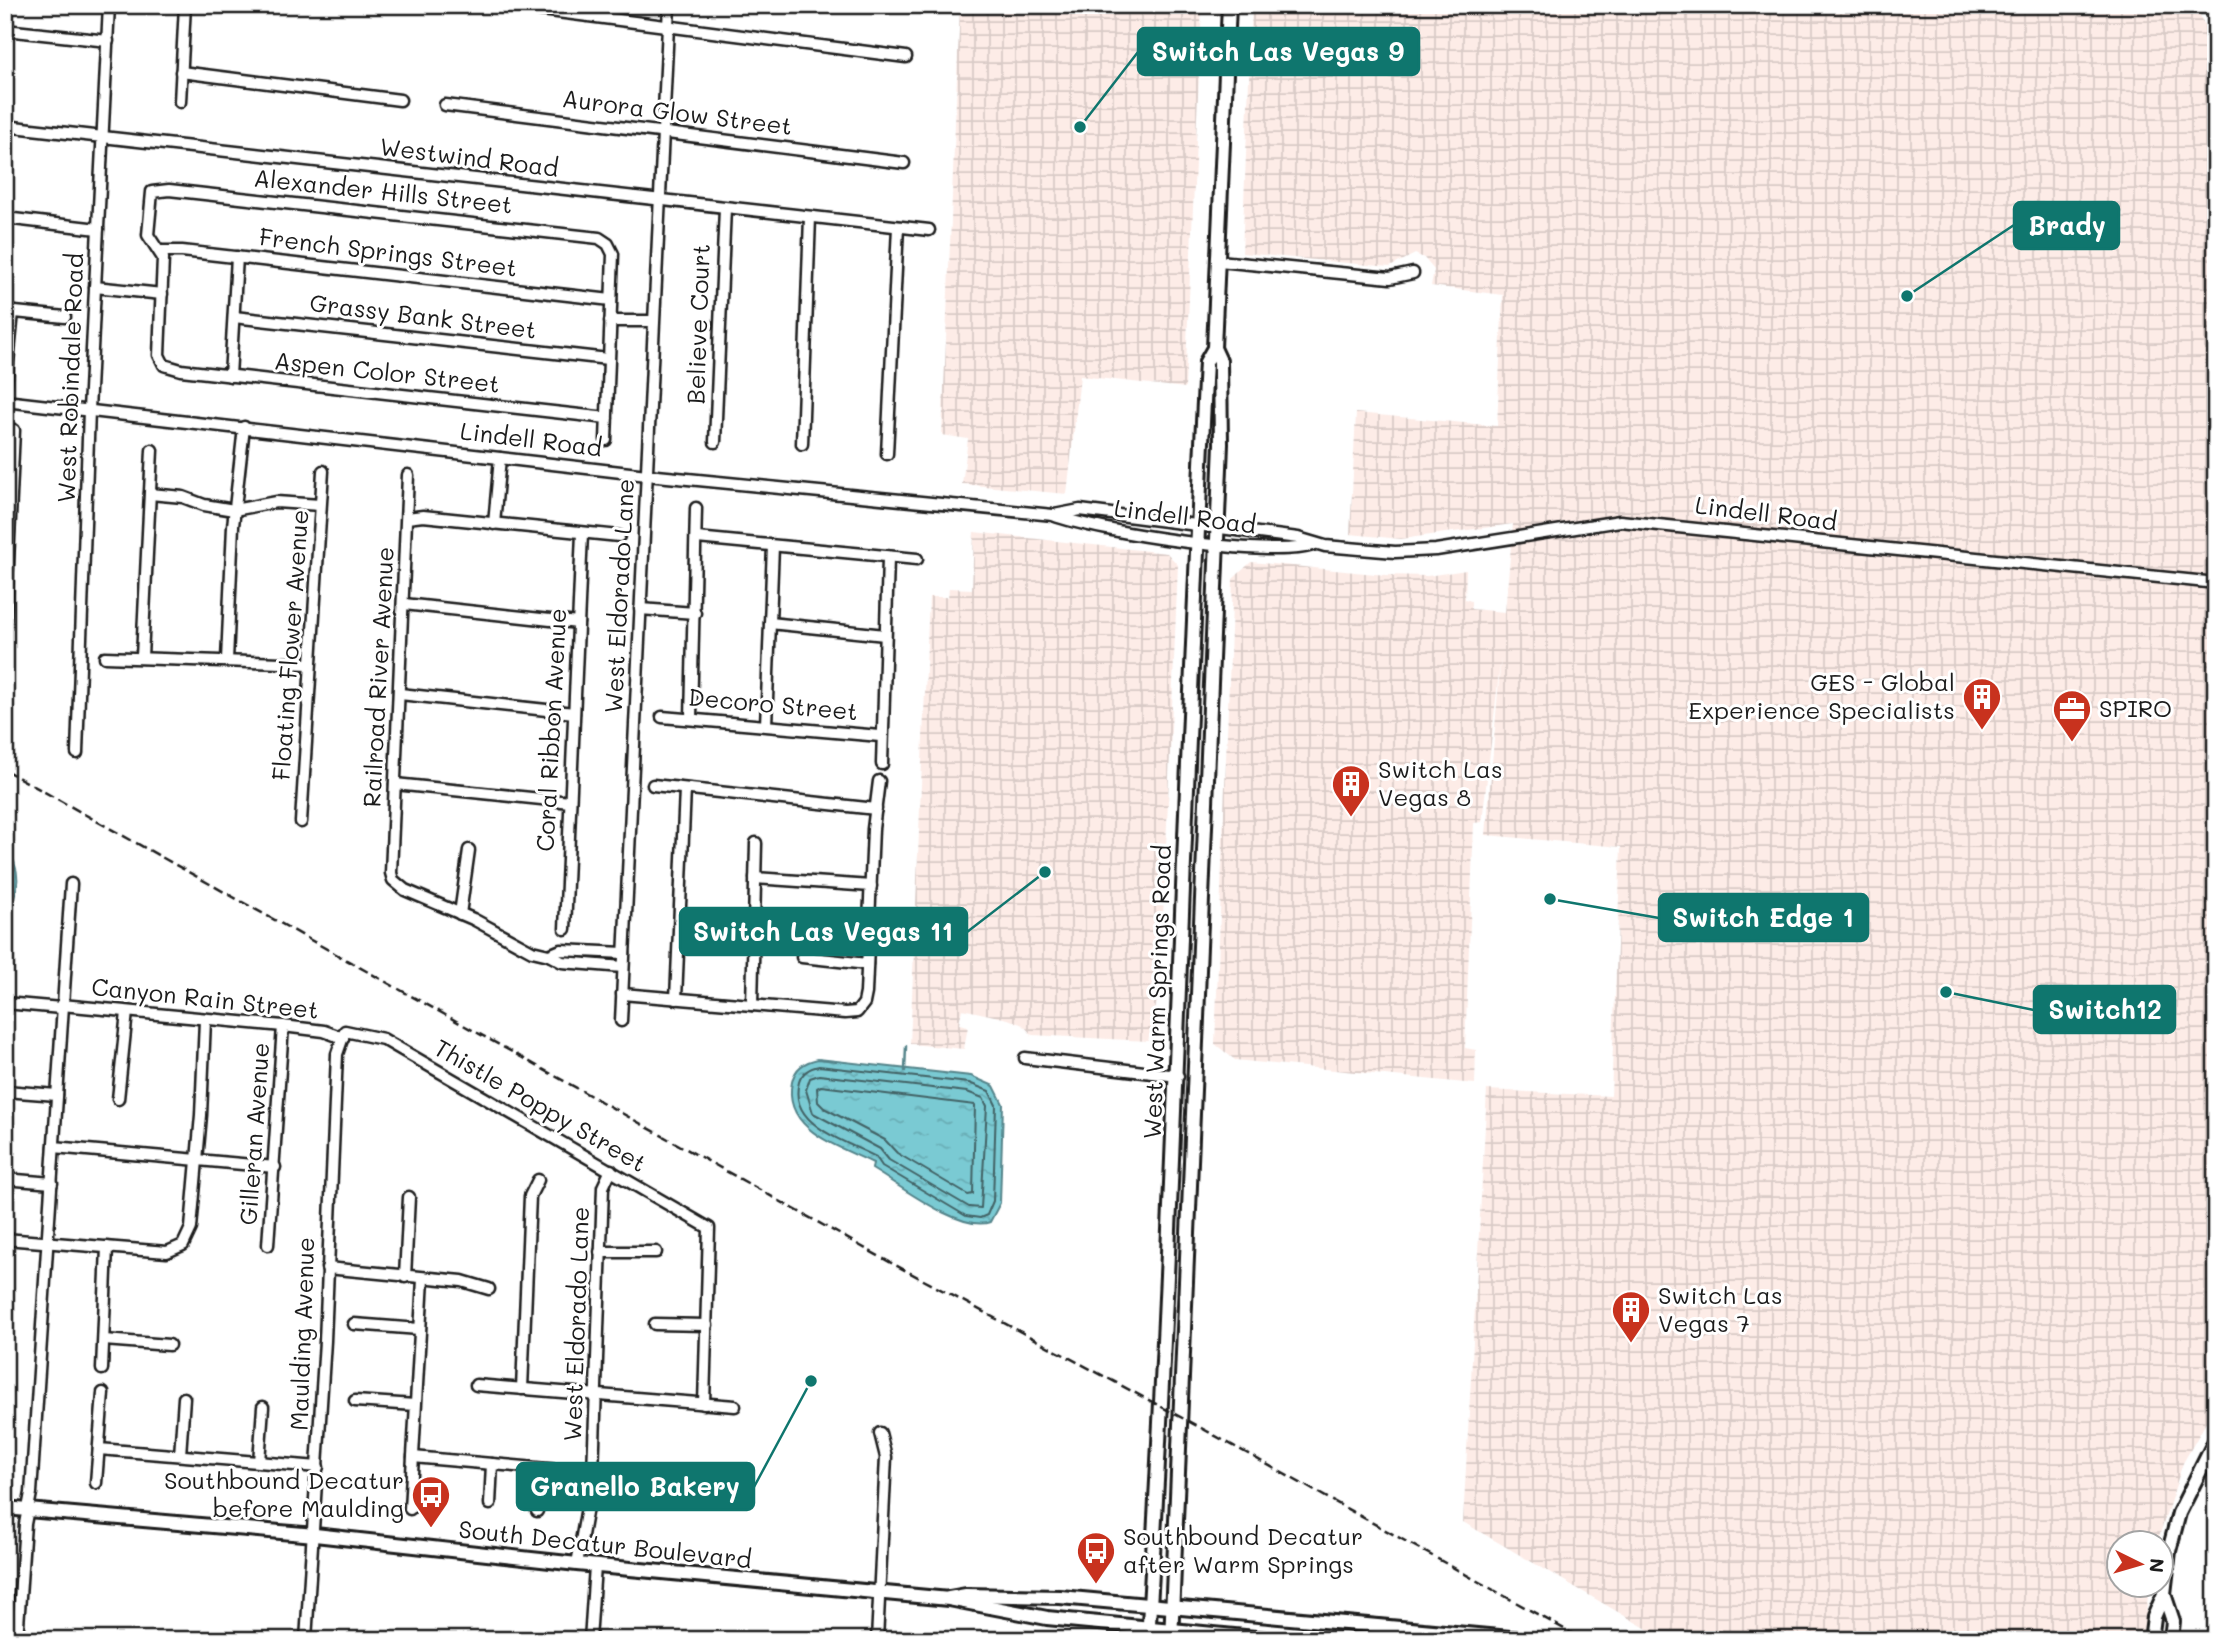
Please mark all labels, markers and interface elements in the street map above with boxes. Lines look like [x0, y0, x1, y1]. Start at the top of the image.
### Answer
callout: Switch Las Vegas 9 [1138, 28, 1419, 75]
text: Switch Las Vegas 9 [1152, 34, 1405, 68]
street label: Aurora Glow Street [560, 82, 794, 141]
street label: Westwind Road [378, 130, 560, 183]
street label: Alexander Hills Street [252, 162, 514, 220]
callout: Brady [2014, 202, 2119, 249]
text: Brady [2028, 208, 2106, 242]
street label: French Springs Street [257, 220, 519, 283]
street label: Believe Court [679, 243, 716, 405]
street label: West Robindale Road [50, 253, 89, 503]
street label: Grassy Bank Street [308, 286, 538, 345]
street label: Aspen Color Street [273, 344, 501, 399]
street label: Lindell Road [458, 414, 604, 463]
street label: West Eldorado Lane [597, 478, 640, 714]
street label: Lindell Road [1693, 488, 1839, 537]
street label: Lindell Road [1112, 491, 1258, 540]
street label: Floating Flower Avenue [265, 508, 314, 781]
street label: Railroad River Avenue [355, 546, 400, 808]
street label: Coral Ribbon Avenue [529, 607, 572, 852]
place label: GES - Global Experience Specialists [1688, 666, 1955, 725]
building icon: GES - Global Experience Specialists [1961, 676, 2003, 731]
street label: Decoro Street [687, 681, 859, 726]
office icon: SPIRO [2051, 688, 2093, 743]
place label: SPIRO [2099, 692, 2172, 723]
place label: Switch Las Vegas 8 [1378, 753, 1503, 812]
building icon: Switch Las Vegas 8 [1330, 763, 1372, 818]
street label: West Warm Springs Road [1136, 844, 1177, 1140]
callout: Switch Edge 1 [1659, 894, 1868, 941]
text: Switch Edge 1 [1672, 900, 1854, 934]
callout: Switch Las Vegas 11 [680, 908, 967, 955]
text: Switch Las Vegas 11 [693, 914, 953, 948]
street label: Canyon Rain Street [90, 970, 320, 1025]
callout: Switch12 [2034, 986, 2175, 1033]
text: Switch12 [2048, 992, 2162, 1026]
street label: Thistle Poppy Street [429, 1031, 652, 1178]
street label: Gilleran Avenue [232, 1042, 275, 1226]
street label: West Eldorado Lane [556, 1206, 595, 1442]
street label: Maulding Avenue [283, 1237, 320, 1431]
place label: Switch Las Vegas 7 [1658, 1279, 1783, 1338]
building icon: Switch Las Vegas 7 [1610, 1289, 1652, 1344]
callout: Granello Bakery [517, 1463, 754, 1510]
place label: Southbound Decatur before Maulding [164, 1464, 404, 1523]
text: Granello Bakery [530, 1469, 740, 1503]
bus stop icon: Southbound Decatur before Maulding [410, 1474, 452, 1529]
street label: South Decatur Boulevard [457, 1513, 753, 1574]
place label: Southbound Decatur after Warm Springs [1123, 1520, 1363, 1579]
bus stop icon: Southbound Decatur after Warm Springs [1075, 1530, 1117, 1585]
north arrow [2106, 1530, 2176, 1600]
text: N [2144, 1557, 2171, 1574]

